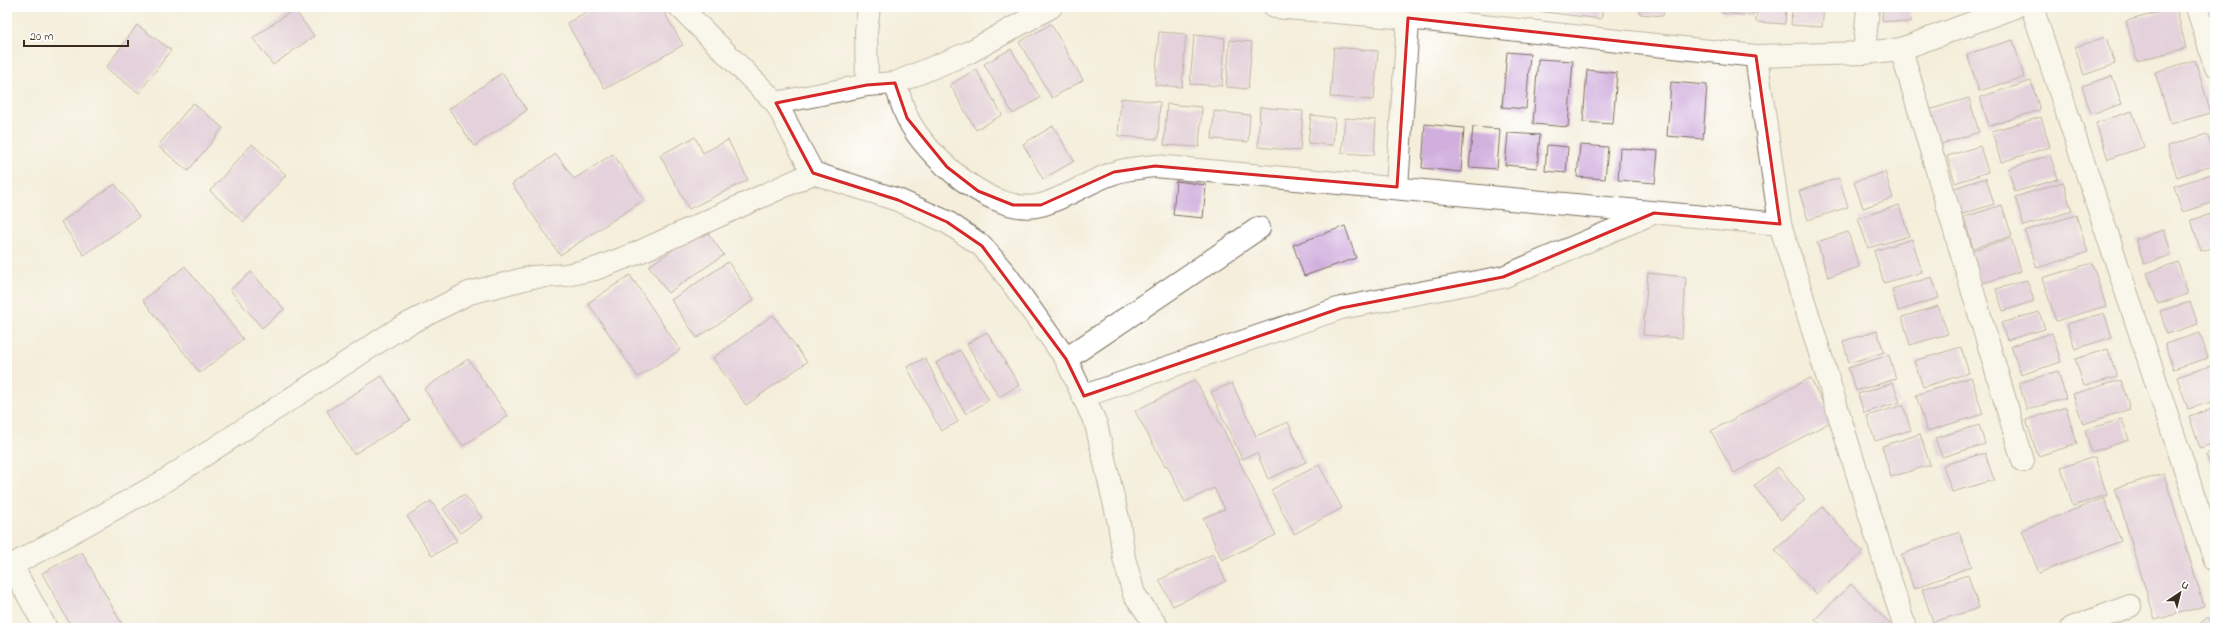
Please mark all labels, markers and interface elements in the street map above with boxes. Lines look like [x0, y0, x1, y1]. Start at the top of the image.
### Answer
scale bar [24, 22, 128, 48]
text: 20 m [30, 28, 53, 46]
north arrow [2160, 573, 2200, 613]
text: U [2178, 577, 2193, 594]

